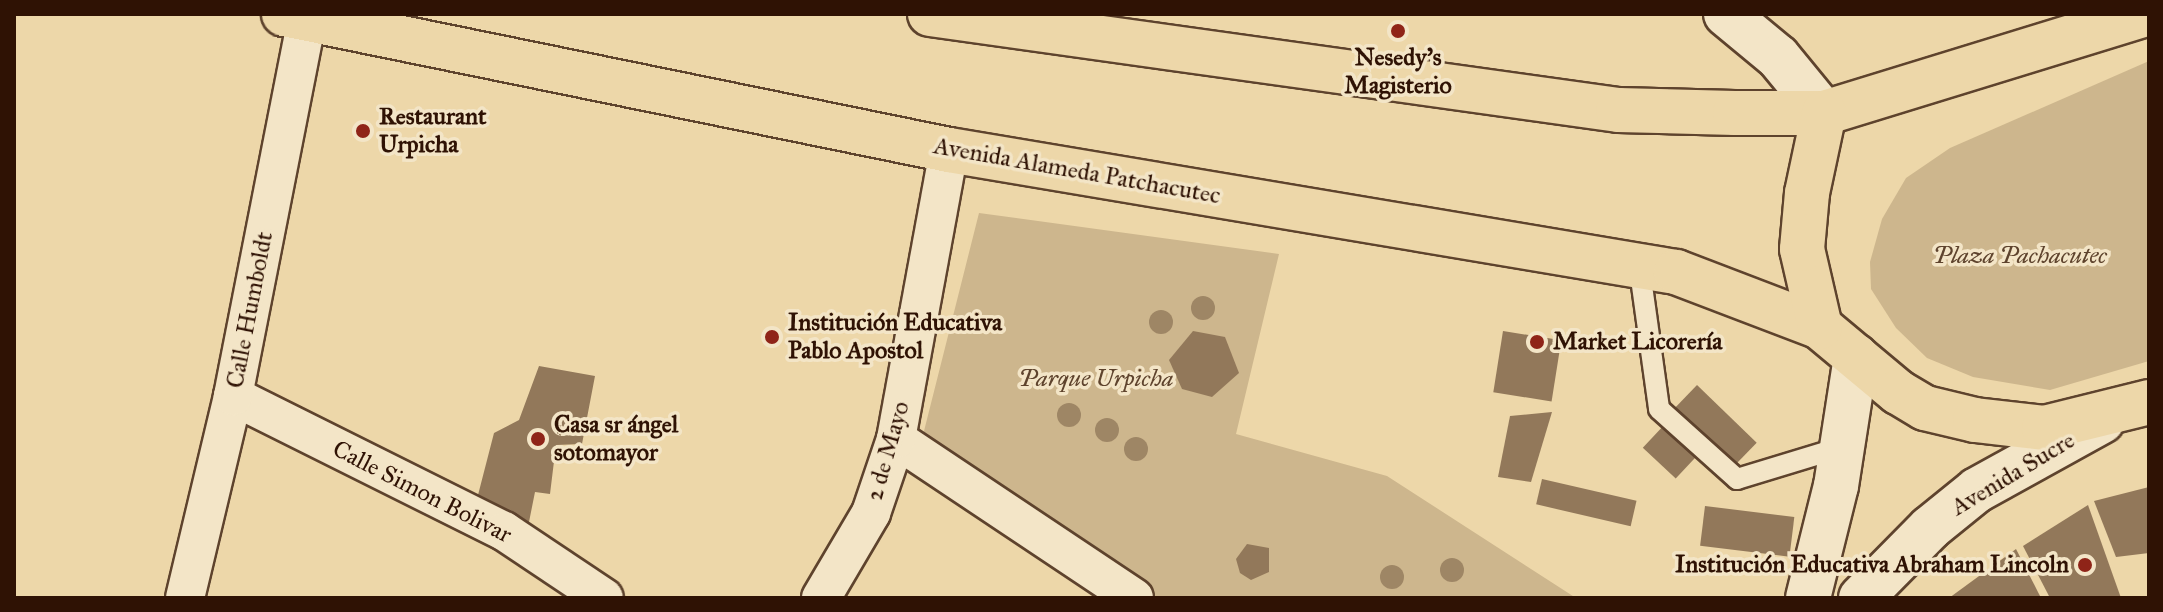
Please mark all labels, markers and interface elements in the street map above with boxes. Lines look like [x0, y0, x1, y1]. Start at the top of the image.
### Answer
marker: Nesedy’s Magisterio [1389, 22, 1407, 40]
place label: Nesedy’s Magisterio [1344, 44, 1452, 100]
place label: Restaurant Urpicha [379, 103, 486, 159]
marker: Restaurant Urpicha [354, 122, 372, 140]
street label: Avenida Alameda Patchacutec [931, 132, 1223, 210]
street label: Calle Humboldt [221, 229, 279, 391]
park label: Plaza Pachacutec [1933, 242, 2107, 270]
place label: Institución Educativa Pablo Apostol [788, 309, 1002, 365]
marker: Institución Educativa Pablo Apostol [763, 328, 781, 346]
place label: Market Licorería [1553, 328, 1722, 356]
marker: Market Licorería [1528, 333, 1546, 351]
park label: Parque Urpicha [1019, 365, 1173, 393]
street label: 2 de Mayo [860, 398, 916, 504]
place label: Casa sr ángel sotomayor [554, 411, 678, 467]
street label: Avenida Sucre [1946, 426, 2080, 522]
marker: Casa sr ángel sotomayor [529, 430, 547, 448]
street label: Calle Simon Bolivar [328, 434, 516, 550]
place label: Institución Educativa Abraham Lincoln [1675, 551, 2069, 579]
marker: Institución Educativa Abraham Lincoln [2076, 556, 2094, 574]

